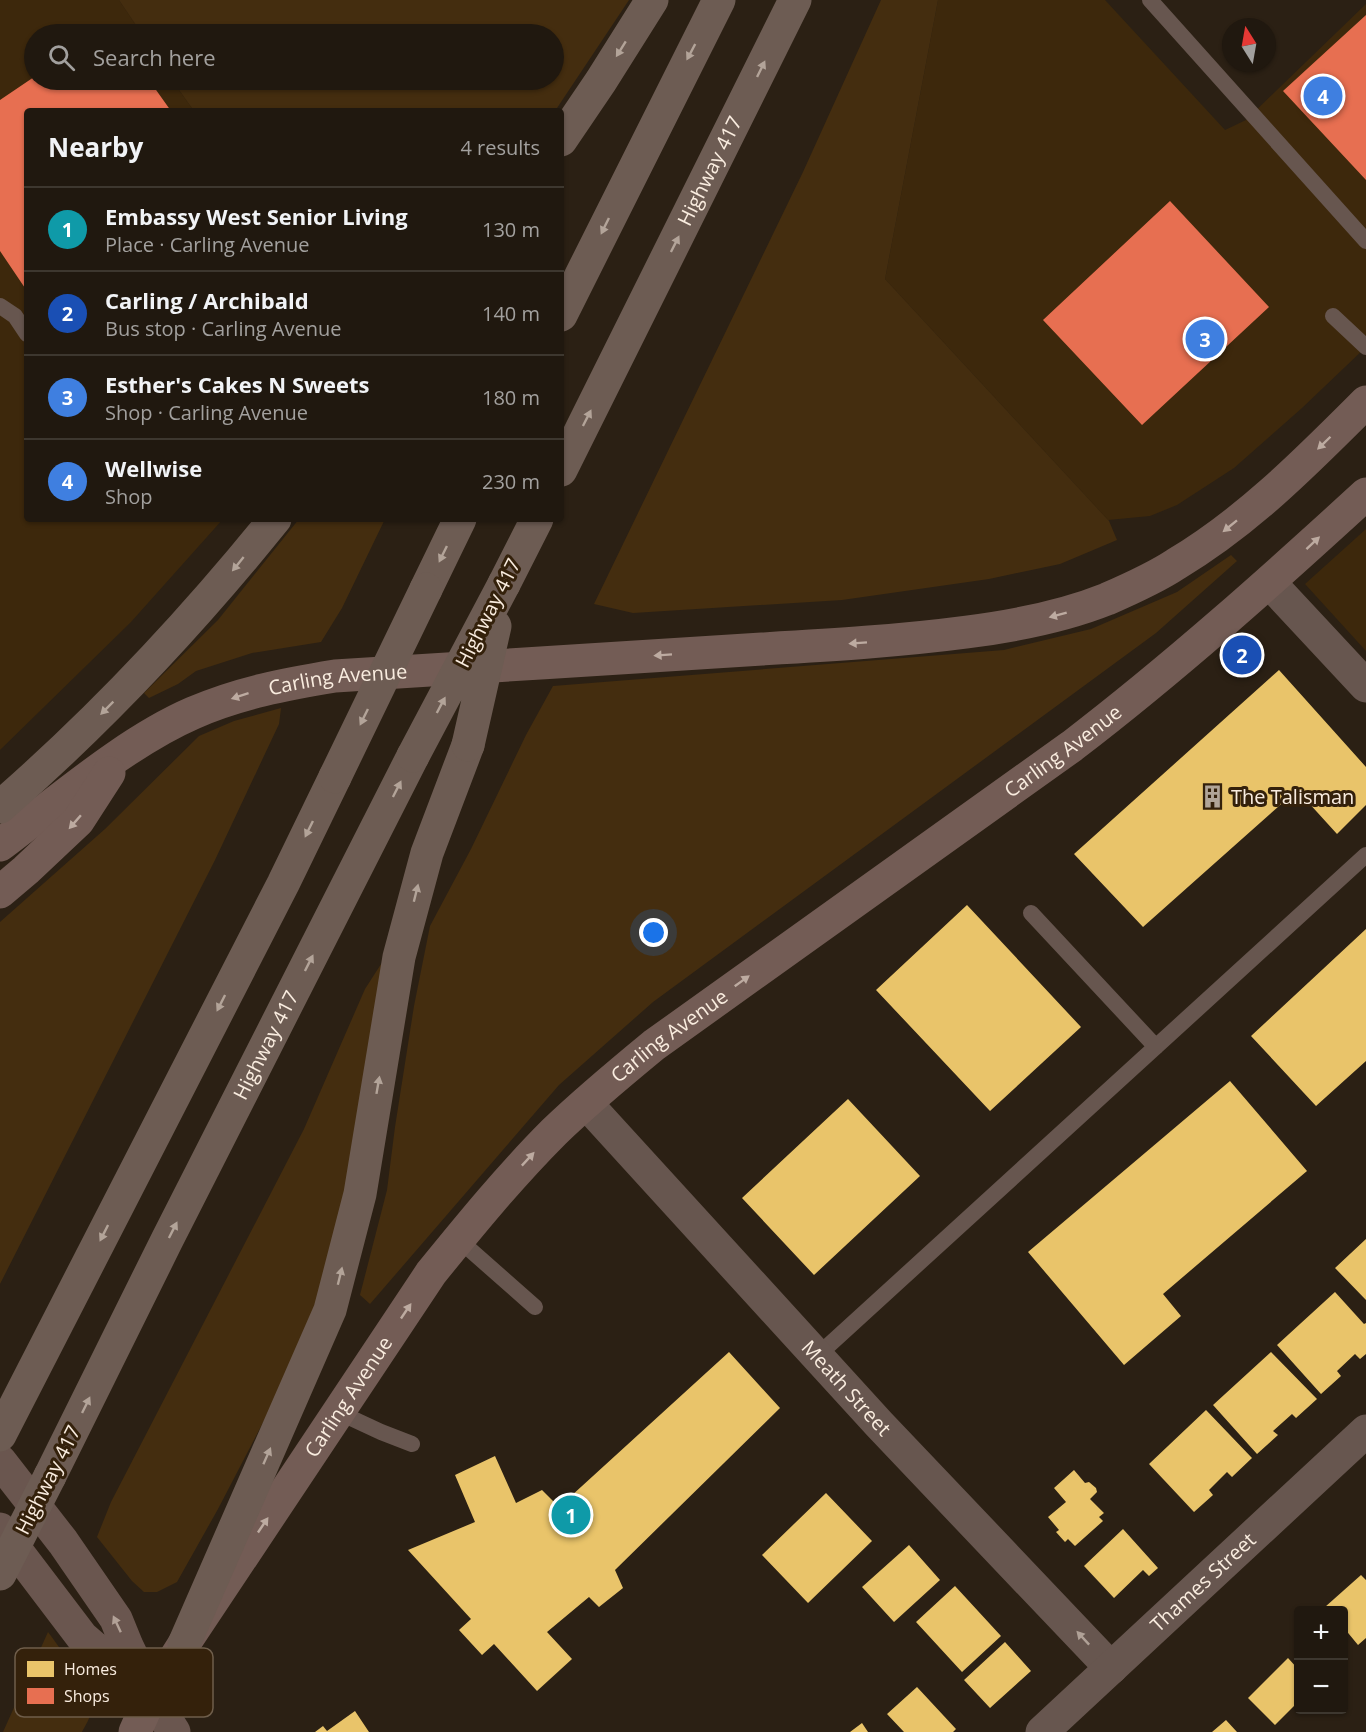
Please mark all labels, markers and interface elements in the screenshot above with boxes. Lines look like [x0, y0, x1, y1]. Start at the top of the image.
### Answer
north arrow [1222, 18, 1276, 72]
search box [24, 24, 564, 90]
icon: search [45, 41, 78, 74]
one-way arrow [615, 41, 627, 57]
text: Search here [93, 42, 216, 72]
one-way arrow [687, 43, 697, 61]
one-way arrow [756, 60, 766, 78]
pin: 4 [1304, 74, 1342, 118]
street label: Highway 417 [671, 111, 748, 230]
text: Nearby [48, 129, 143, 165]
text: 4 results [460, 134, 540, 161]
text: Embassy West Senior Living [105, 201, 408, 231]
text: 1 [62, 216, 73, 243]
text: 130 m [482, 216, 540, 243]
one-way arrow [600, 218, 609, 235]
text: Place · Carling Avenue [105, 231, 310, 258]
one-way arrow [670, 235, 679, 252]
text: Carling / Archibald [105, 285, 309, 315]
text: 2 [62, 300, 73, 327]
text: 140 m [482, 300, 540, 327]
text: Bus stop · Carling Avenue [105, 315, 341, 342]
pin: 3 [1186, 316, 1224, 362]
text: Esther's Cakes N Sweets [105, 369, 369, 399]
text: 3 [62, 384, 73, 411]
text: 180 m [482, 384, 540, 411]
text: Shop · Carling Avenue [105, 399, 308, 426]
one-way arrow [582, 409, 592, 427]
one-way arrow [1318, 436, 1332, 450]
text: Wellwise [105, 453, 202, 483]
text: 4 [62, 468, 73, 495]
text: 230 m [482, 468, 540, 495]
text: Shop [105, 483, 153, 510]
one-way arrow [1222, 520, 1238, 533]
one-way arrow [1305, 536, 1320, 550]
one-way arrow [438, 546, 448, 563]
street label: Highway 417 [448, 554, 527, 672]
one-way arrow [233, 557, 245, 572]
one-way arrow [1049, 610, 1067, 620]
pin: 2 [1222, 632, 1262, 678]
one-way arrow [848, 638, 867, 648]
one-way arrow [654, 650, 673, 660]
street label: Carling Avenue [266, 657, 408, 701]
one-way arrow [231, 691, 249, 701]
one-way arrow [436, 696, 446, 713]
street label: Carling Avenue [998, 698, 1127, 803]
one-way arrow [99, 701, 114, 715]
one-way arrow [359, 709, 368, 726]
one-way arrow [392, 780, 402, 797]
place label: The Talisman [1231, 783, 1354, 810]
building icon: The Talisman [1200, 784, 1226, 810]
one-way arrow [69, 814, 82, 829]
one-way arrow [305, 821, 314, 838]
one-way arrow [411, 884, 421, 903]
your location [639, 918, 668, 947]
one-way arrow [304, 954, 313, 971]
one-way arrow [735, 976, 750, 988]
street label: Carling Avenue [605, 983, 733, 1088]
street label: Highway 417 [227, 986, 305, 1104]
one-way arrow [217, 995, 226, 1012]
one-way arrow [373, 1075, 382, 1094]
one-way arrow [521, 1152, 535, 1167]
one-way arrow [167, 1221, 177, 1239]
one-way arrow [99, 1224, 109, 1242]
one-way arrow [336, 1267, 346, 1285]
one-way arrow [400, 1303, 411, 1319]
street label: Carling Avenue [298, 1331, 398, 1462]
street label: Meath Street [796, 1334, 897, 1442]
one-way arrow [81, 1396, 90, 1413]
street label: Highway 417 [8, 1421, 87, 1539]
one-way arrow [262, 1447, 272, 1465]
pin: 1 [552, 1492, 590, 1538]
one-way arrow [257, 1517, 268, 1534]
street label: Thames Street [1144, 1526, 1261, 1638]
map controls [1294, 1606, 1348, 1714]
button: + [1294, 1606, 1348, 1660]
one-way arrow [113, 1615, 122, 1632]
one-way arrow [1076, 1632, 1090, 1646]
legend [15, 1648, 213, 1717]
text: Homes [64, 1658, 117, 1680]
button: − [1294, 1660, 1348, 1714]
text: Shops [64, 1685, 110, 1707]

